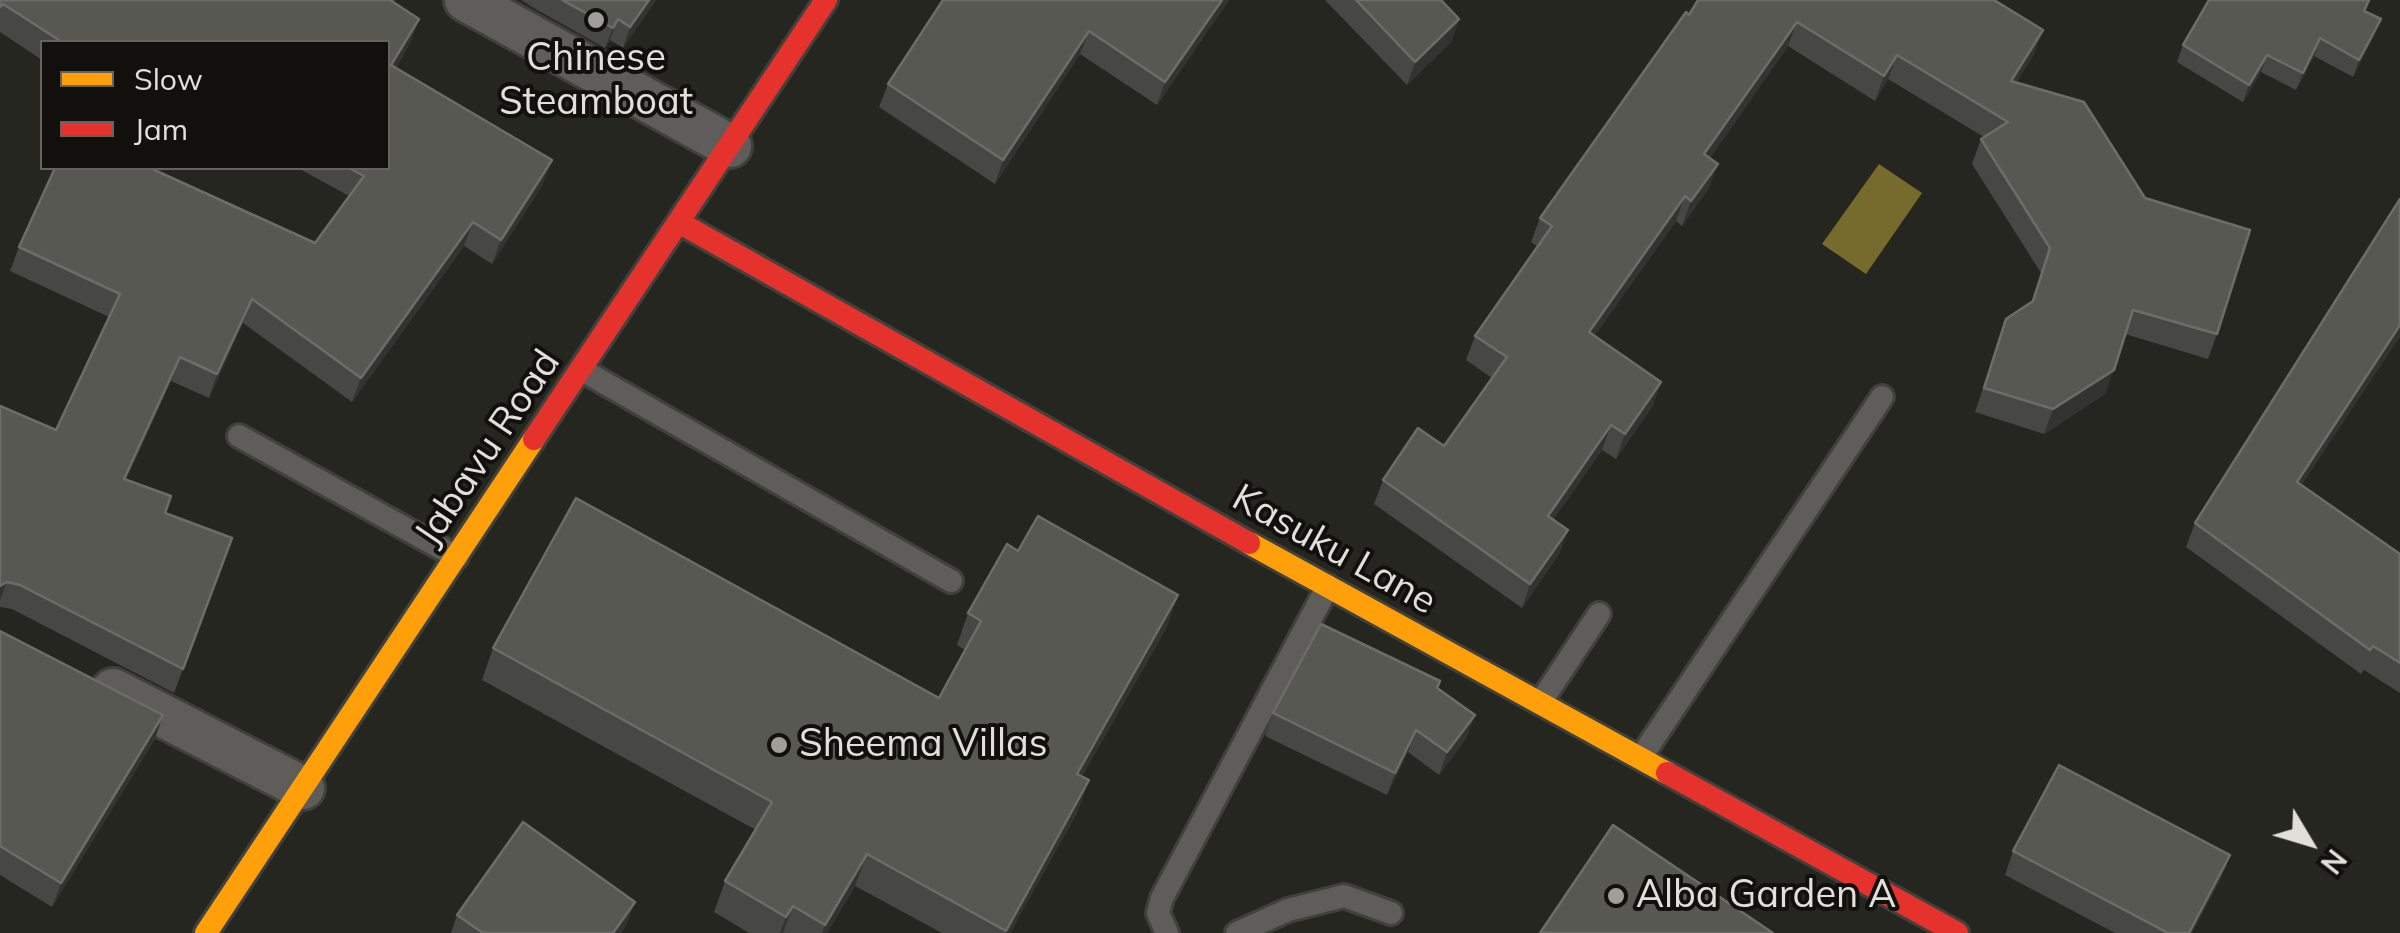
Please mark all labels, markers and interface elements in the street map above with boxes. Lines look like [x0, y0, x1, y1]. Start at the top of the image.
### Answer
marker: Chinese Steamboat [585, 9, 607, 31]
place label: Chinese Steamboat [499, 36, 693, 125]
legend [40, 40, 390, 170]
text: Slow [134, 60, 203, 98]
text: Jam [134, 110, 188, 148]
street label: Jabavu Road [406, 342, 570, 554]
street label: Kasuku Lane [1224, 475, 1444, 625]
place label: Sheema Villas [799, 722, 1048, 768]
marker: Sheema Villas [768, 734, 790, 756]
north arrow [2260, 793, 2360, 893]
text: N [2314, 843, 2354, 881]
place label: Alba Garden A [1636, 873, 1896, 919]
marker: Alba Garden A [1605, 885, 1627, 907]

